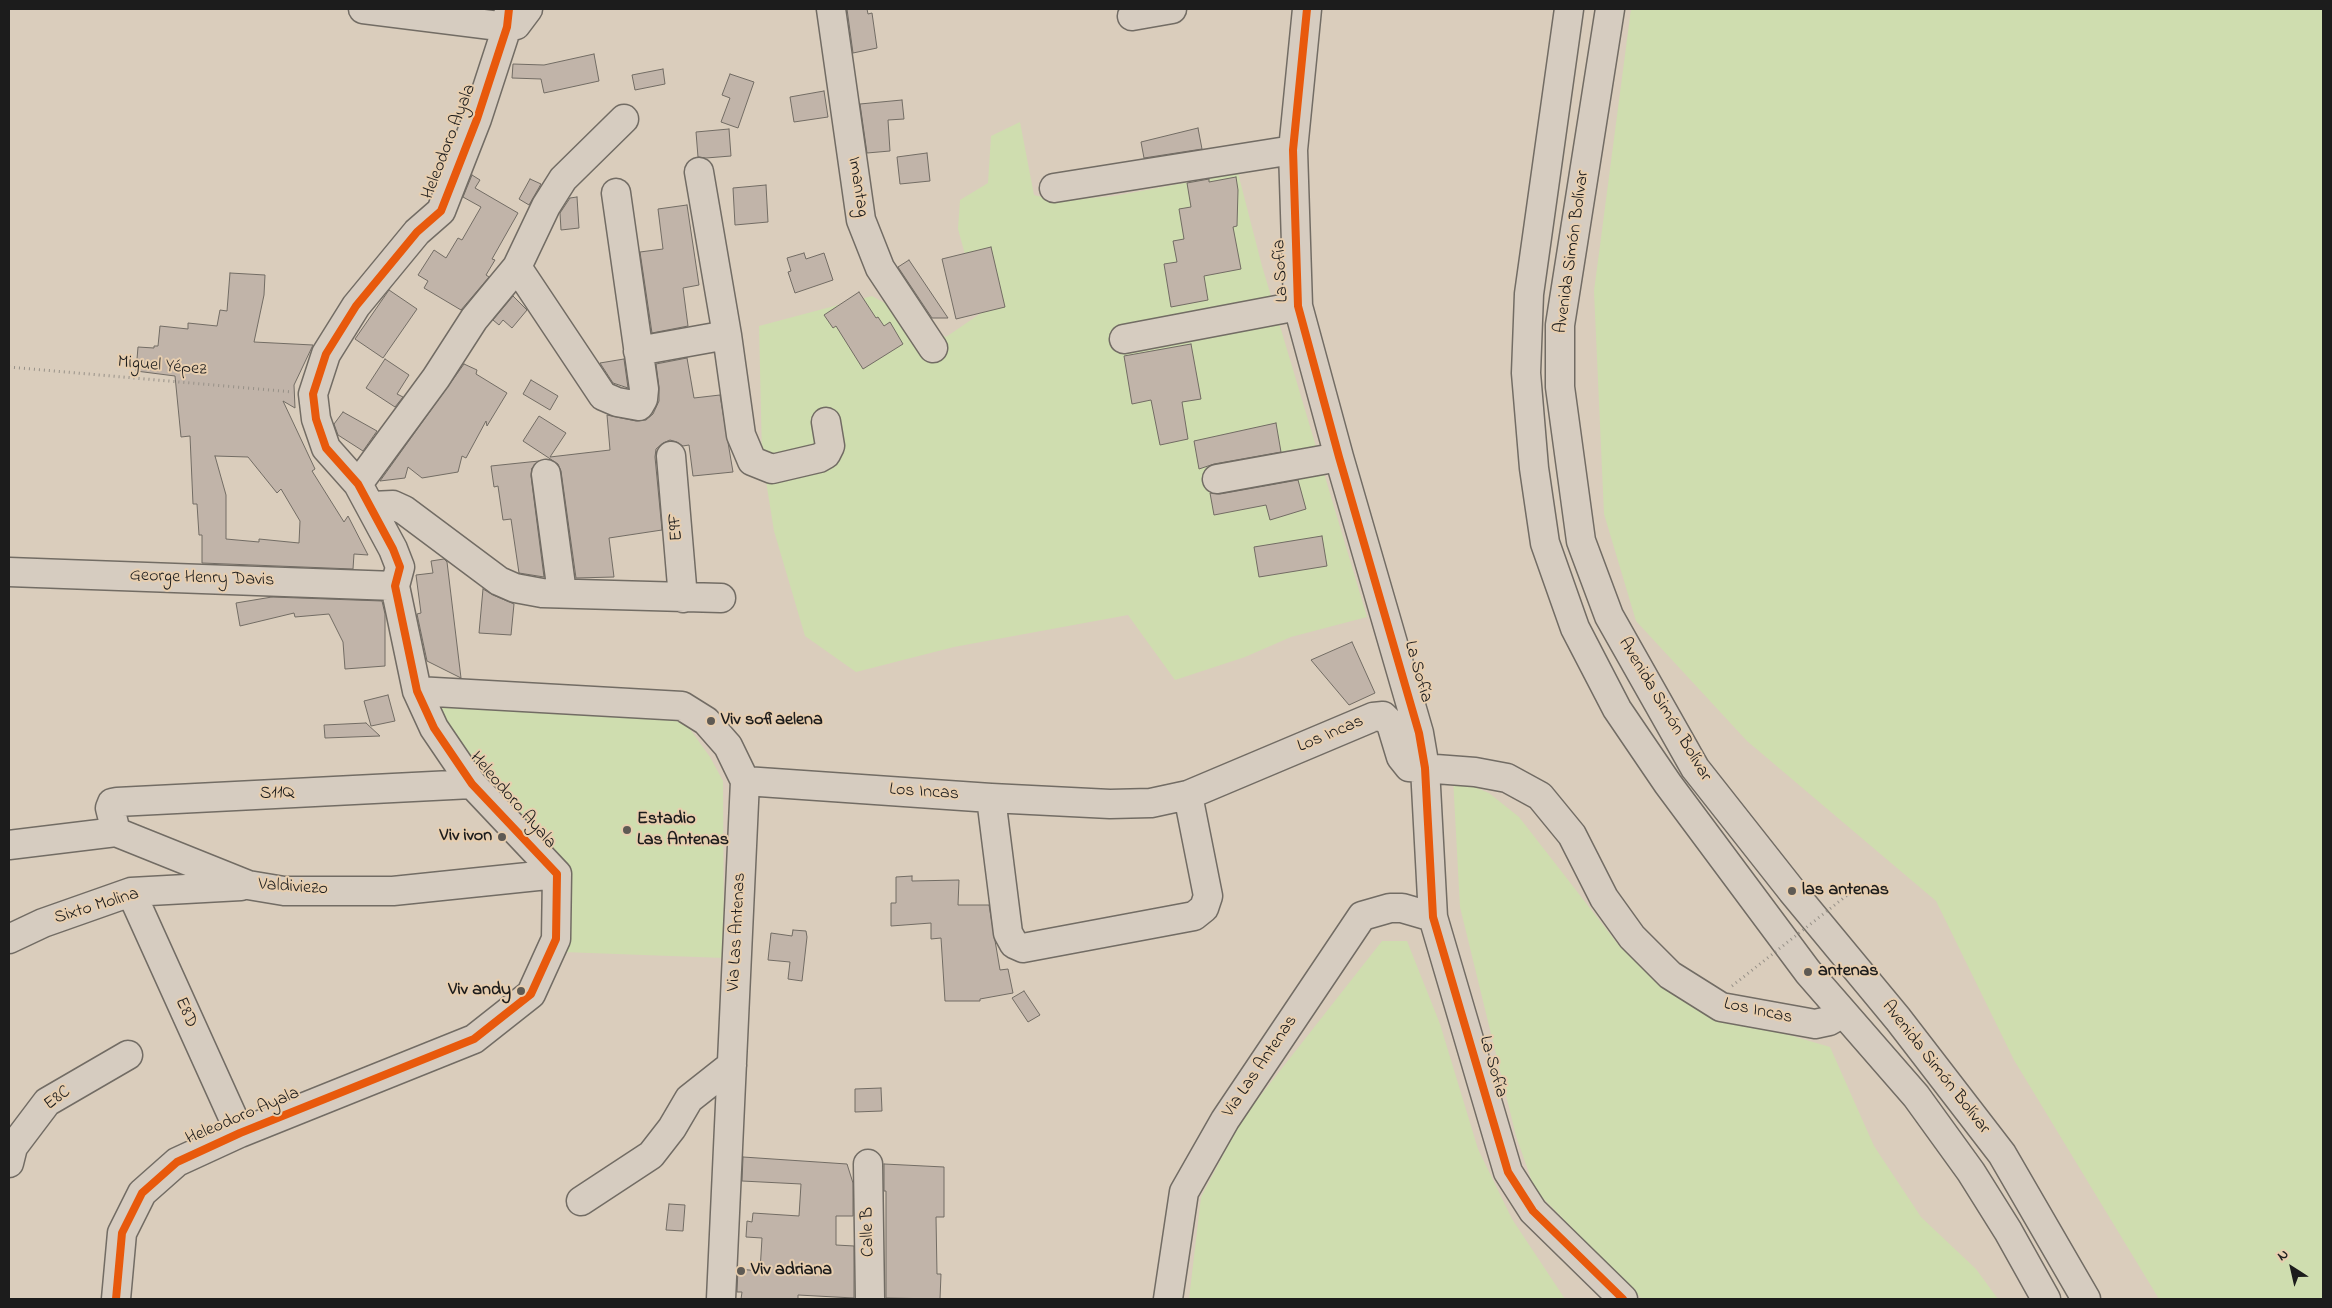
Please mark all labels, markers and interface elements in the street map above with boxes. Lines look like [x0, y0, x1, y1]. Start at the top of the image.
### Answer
street label: Heleodoro Ayala [418, 81, 482, 203]
street label: Imantag [842, 155, 872, 219]
street label: Avenida Simón Bolívar [1551, 169, 1595, 335]
street label: La Sofía [1270, 239, 1294, 303]
street label: Miguel Yépez [117, 352, 207, 382]
street label: E9F [665, 512, 689, 542]
street label: George Henry Davis [129, 566, 275, 592]
street label: Avenida Simón Bolívar [1613, 634, 1715, 786]
street label: La Sofía [1398, 639, 1436, 705]
place label: Viv sofiaelena [721, 710, 823, 732]
street label: Los Incas [1295, 711, 1367, 759]
marker: Viv sofiaelena [705, 715, 717, 727]
street label: Heleodoro Ayala [464, 748, 560, 854]
street label: Los Incas [889, 780, 959, 806]
street label: S11Q [259, 782, 295, 806]
place label: Estadio Las Antenas [637, 809, 729, 852]
marker: Estadio Las Antenas [621, 824, 633, 836]
place label: Viv ivon [440, 826, 492, 848]
marker: Viv ivon [496, 831, 508, 843]
street label: Via Las Antenas [724, 872, 752, 992]
street label: Valdiviezo [257, 875, 329, 901]
place label: las antenas [1802, 880, 1889, 902]
street label: Sixto Molina [52, 884, 142, 930]
marker: las antenas [1786, 885, 1798, 897]
place label: antenas [1818, 961, 1878, 983]
marker: antenas [1802, 966, 1814, 978]
place label: Viv andy [448, 980, 511, 1002]
marker: Viv andy [515, 985, 527, 997]
street label: Los Incas [1722, 994, 1794, 1030]
street label: E8D [169, 995, 201, 1031]
street label: Avenida Simón Bolívar [1876, 997, 1994, 1139]
street label: Via Las Antenas [1219, 1012, 1303, 1122]
street label: La Sofía [1473, 1034, 1511, 1100]
street label: E8C [41, 1082, 75, 1116]
street label: Heleodoro Ayala [183, 1083, 303, 1151]
street label: Calle B [858, 1207, 880, 1257]
north arrow [2267, 1243, 2317, 1293]
text: N [2273, 1244, 2293, 1267]
place label: Viv adriana [751, 1260, 832, 1282]
marker: Viv adriana [735, 1265, 747, 1277]

